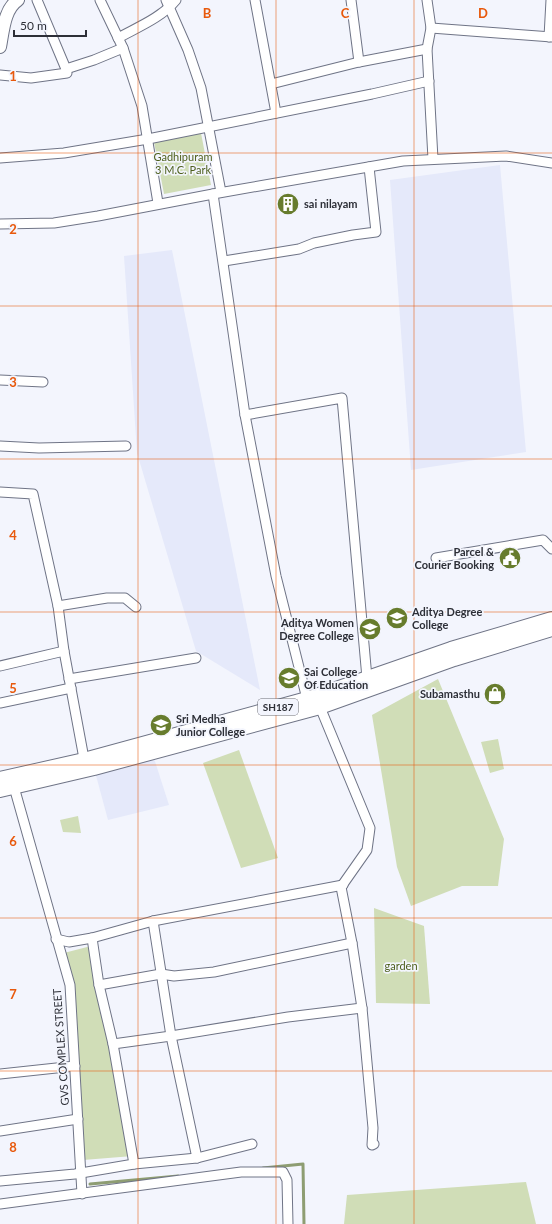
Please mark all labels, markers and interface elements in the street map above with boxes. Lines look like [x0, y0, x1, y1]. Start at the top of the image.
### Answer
text: B [203, 5, 212, 21]
text: C [341, 5, 350, 21]
text: D [478, 5, 488, 21]
scale bar [14, 12, 86, 38]
text: 50 m [20, 18, 47, 33]
text: 1 [9, 68, 17, 84]
park label: Gadhipuram 3 M.C. Park [153, 150, 213, 176]
building icon: sai nilayam [275, 191, 301, 217]
place label: sai nilayam [304, 197, 358, 210]
text: 2 [9, 221, 17, 237]
text: 3 [9, 374, 17, 390]
text: 4 [9, 527, 17, 543]
place label: Parcel & Courier Booking [415, 545, 494, 571]
public building icon: Parcel & Courier Booking [497, 545, 523, 571]
school or university icon: Aditya Degree College [384, 605, 410, 631]
place label: Aditya Degree College [411, 605, 482, 631]
place label: Aditya Women Degree College [279, 616, 354, 642]
school or university icon: Aditya Women Degree College [357, 616, 383, 642]
school or university icon: Sai College Of Education [276, 665, 302, 691]
place label: Sai College Of Education [304, 665, 368, 691]
text: 5 [9, 680, 17, 696]
shop icon: Subamasthu [482, 681, 508, 707]
place label: Subamasthu [420, 687, 480, 700]
road number: SH187 [258, 699, 298, 715]
school or university icon: Sri Medha Junior College [148, 712, 174, 738]
place label: Sri Medha Junior College [176, 712, 245, 738]
text: 6 [9, 833, 17, 849]
park label: garden [384, 959, 418, 972]
text: 7 [9, 986, 17, 1002]
street label: GVS COMPLEX STREET [50, 988, 71, 1106]
text: 8 [9, 1139, 17, 1155]

